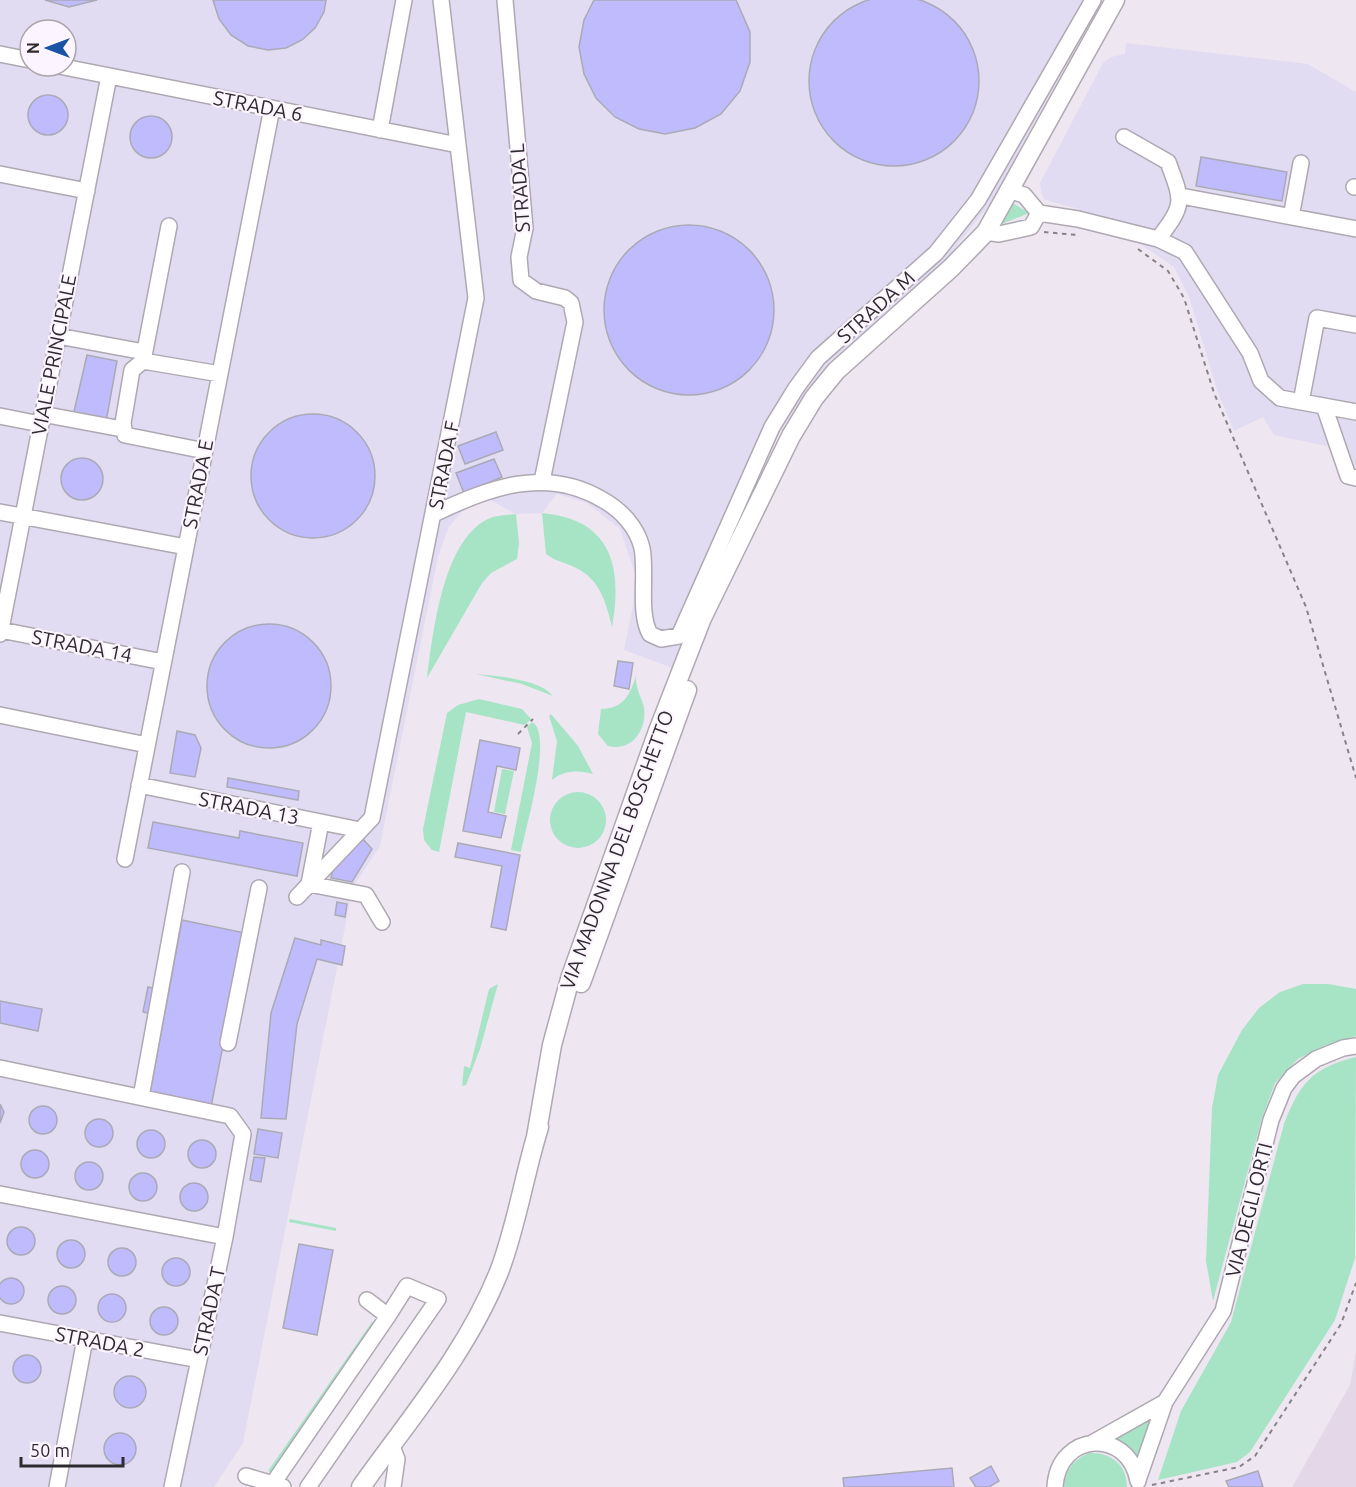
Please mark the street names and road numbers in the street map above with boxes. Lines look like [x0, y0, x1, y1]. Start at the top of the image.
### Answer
street label: STRADA 6 [212, 86, 305, 125]
street label: STRADA L [505, 143, 534, 233]
street label: STRADA M [832, 266, 919, 347]
street label: VIALE PRINCIPALE [27, 272, 80, 437]
street label: STRADA F [424, 419, 463, 511]
street label: STRADA E [178, 437, 217, 530]
street label: STRADA 14 [30, 625, 134, 666]
street label: VIA MADONNA DEL BOSCHETTO [555, 707, 678, 993]
street label: STRADA 13 [197, 787, 301, 828]
street label: VIA DEGLI ORTI [1221, 1140, 1276, 1280]
street label: STRADA T [188, 1264, 229, 1357]
street label: STRADA 2 [54, 1322, 147, 1361]

